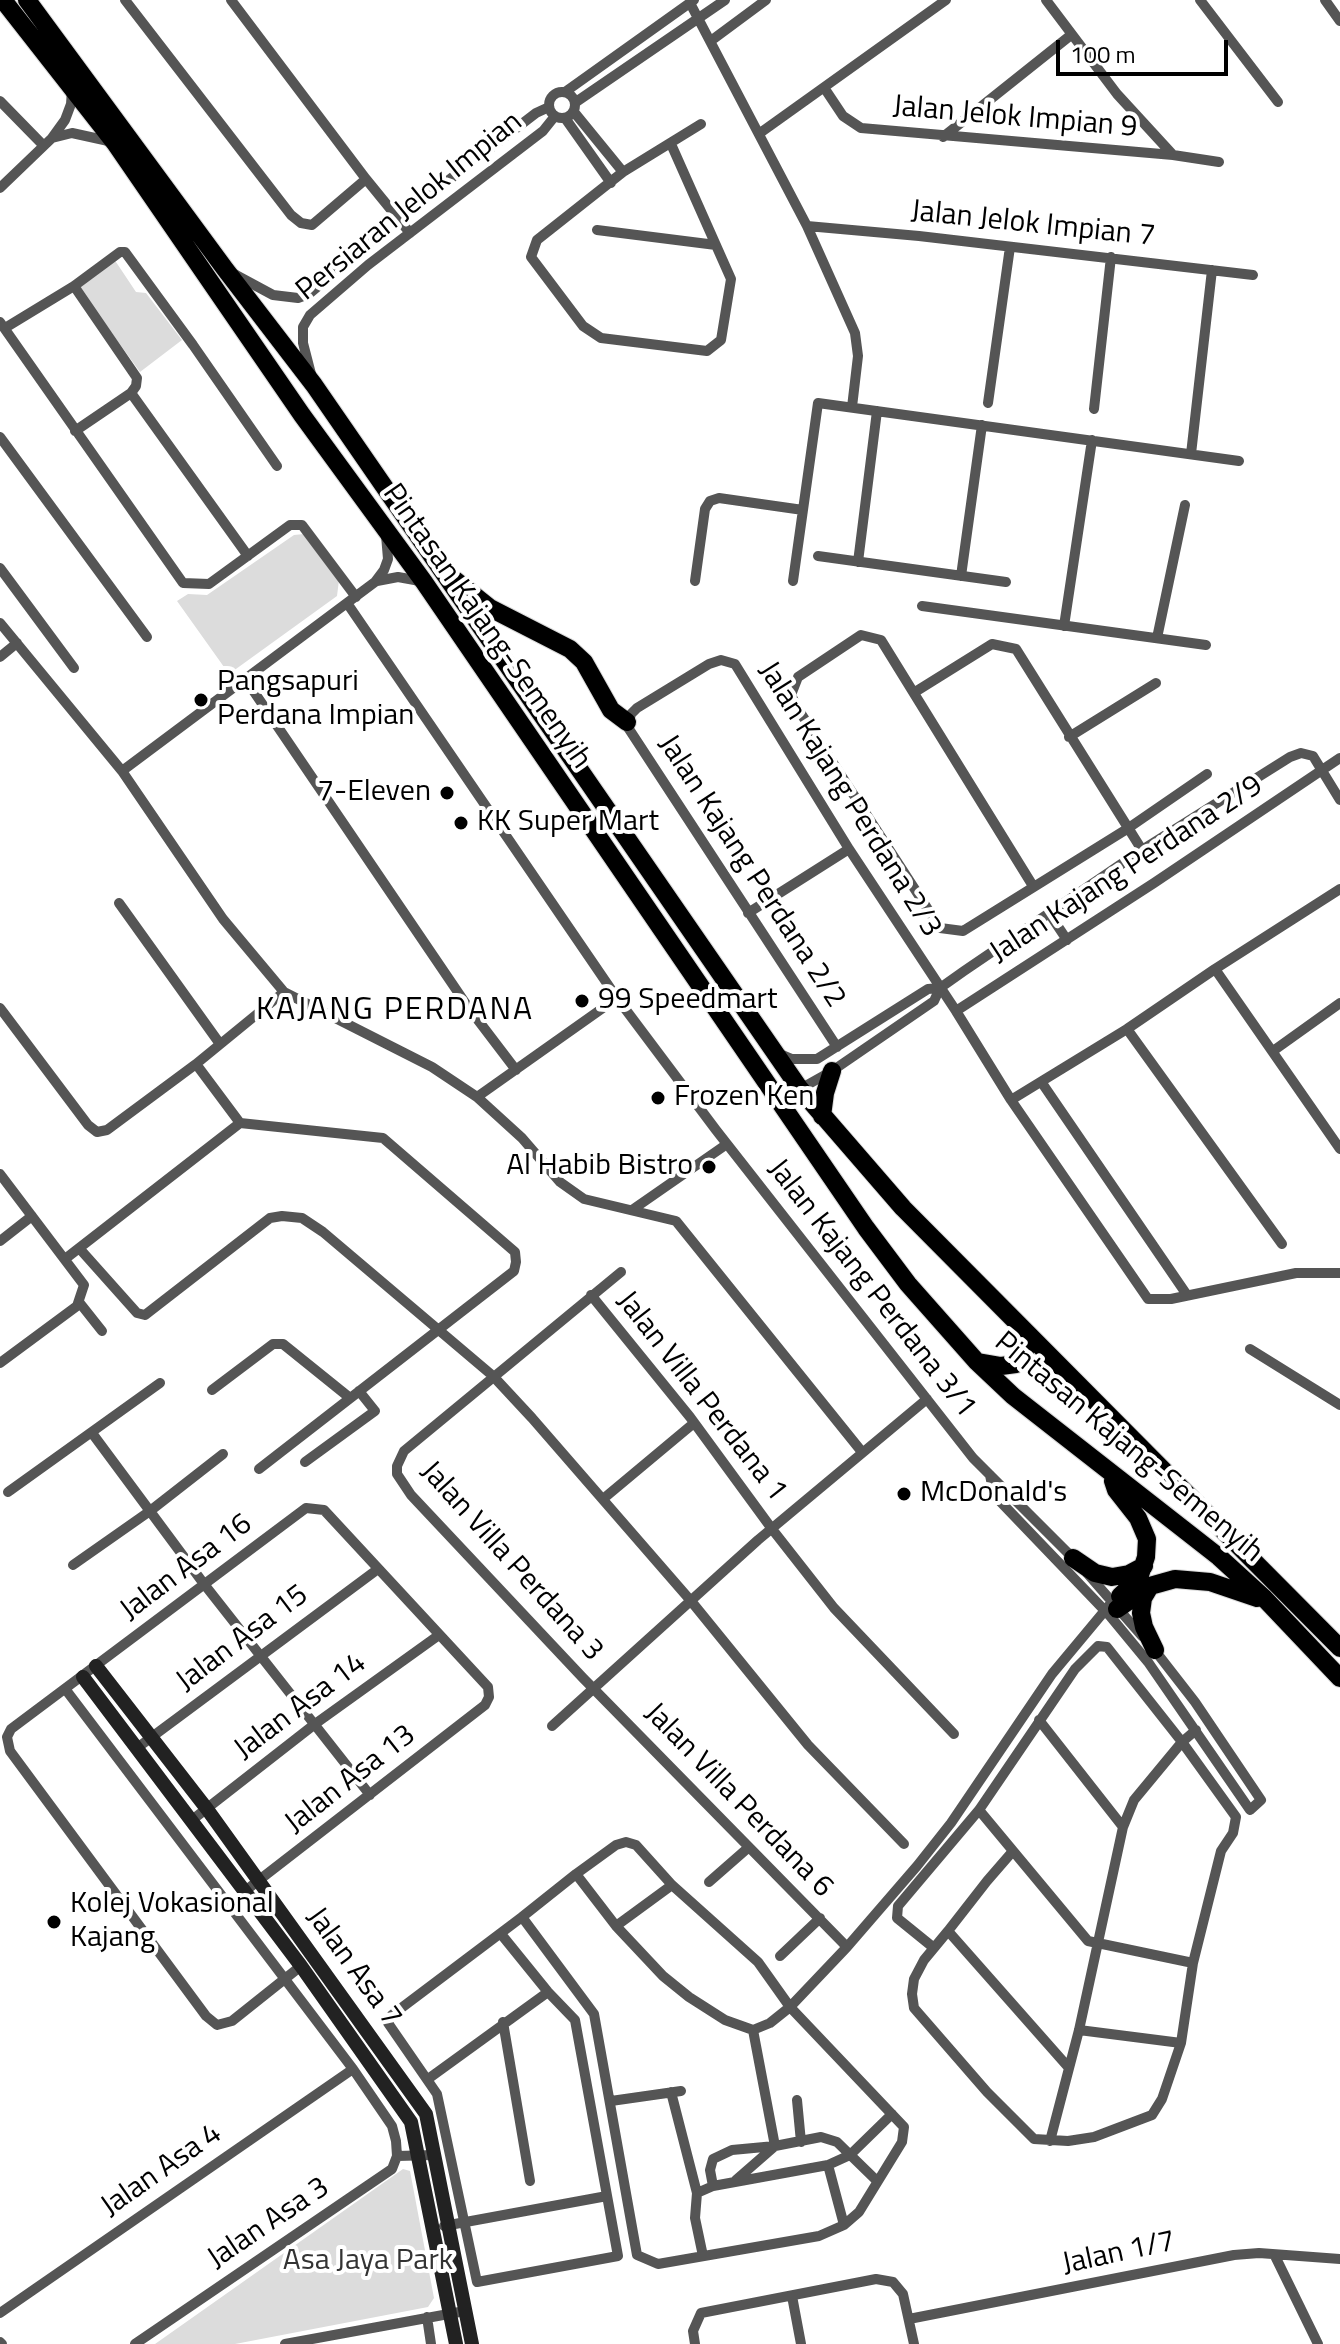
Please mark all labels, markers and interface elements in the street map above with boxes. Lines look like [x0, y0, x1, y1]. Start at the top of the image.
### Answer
scale bar [1060, 24, 1232, 74]
text: 100 m [1070, 36, 1136, 72]
street label: Jalan Jelok Impian 9 [891, 89, 1139, 147]
street label: Persiaran Jelok Impian [290, 105, 530, 309]
street label: Jalan Jelok Impian 7 [909, 194, 1157, 256]
street label: Pintasan Kajang-Semenyih [374, 478, 598, 776]
street label: Jalan Kajang Perdana 2/3 [750, 656, 948, 944]
place label: Pangsapuri Perdana Impian [217, 665, 414, 736]
marker: Pangsapuri Perdana Impian [192, 691, 210, 709]
street label: Jalan Kajang Perdana 2/2 [649, 729, 853, 1015]
street label: Jalan Kajang Perdana 2/9 [984, 768, 1270, 972]
place label: 7-Eleven [317, 775, 431, 811]
marker: 7-Eleven [438, 784, 456, 802]
place label: KK Super Mart [477, 805, 659, 841]
marker: KK Super Mart [452, 814, 470, 832]
place label: 99 Speedmart [598, 983, 777, 1019]
district label: KAJANG PERDANA [256, 992, 534, 1030]
marker: 99 Speedmart [573, 992, 591, 1010]
place label: Frozen Ken [674, 1080, 814, 1116]
marker: Frozen Ken [649, 1089, 667, 1107]
place label: Al Habib Bistro [506, 1149, 693, 1185]
street label: Jalan Kajang Perdana 3/1 [759, 1153, 983, 1425]
marker: Al Habib Bistro [700, 1158, 718, 1176]
street label: Jalan Villa Perdana 1 [608, 1285, 794, 1509]
street label: Pintasan Kajang-Semenyih [986, 1325, 1270, 1571]
street label: Jalan Villa Perdana 3 [412, 1455, 610, 1669]
place label: McDonald's [920, 1476, 1067, 1512]
marker: McDonald's [895, 1485, 913, 1503]
street label: Jalan Asa 16 [114, 1507, 260, 1629]
street label: Jalan Asa 15 [170, 1578, 316, 1700]
street label: Jalan Asa 14 [228, 1646, 374, 1768]
street label: Jalan Villa Perdana 6 [636, 1696, 840, 1906]
street label: Jalan Asa 13 [279, 1718, 423, 1842]
place label: Kolej Vokasional Kajang [70, 1887, 274, 1958]
street label: Jalan Asa 7 [298, 1901, 408, 2035]
marker: Kolej Vokasional Kajang [45, 1913, 63, 1931]
street label: Jalan Asa 4 [95, 2116, 229, 2226]
street label: Jalan Asa 3 [201, 2170, 337, 2278]
street label: Jalan 1/7 [1059, 2225, 1179, 2283]
park label: Asa Jaya Park [283, 2244, 453, 2280]

